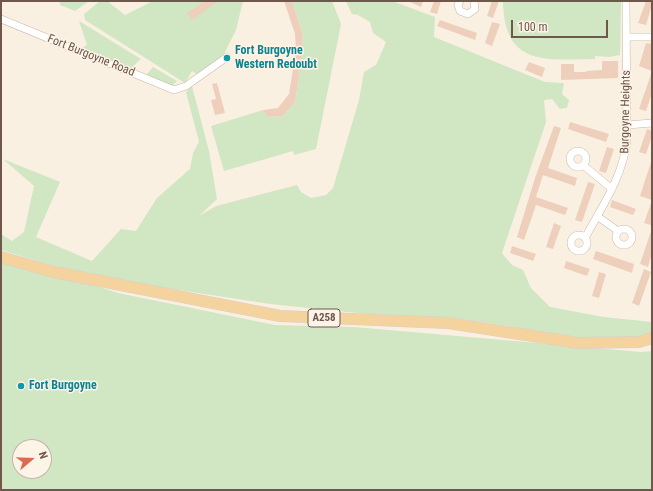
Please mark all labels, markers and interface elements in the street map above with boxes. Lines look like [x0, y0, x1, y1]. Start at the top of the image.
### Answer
scale bar [513, 12, 610, 38]
text: 100 m [518, 20, 548, 34]
street label: Fort Burgoyne Road [45, 32, 137, 80]
place label: Fort Burgoyne Western Redoubt [235, 44, 317, 72]
marker: Fort Burgoyne Western Redoubt [222, 53, 232, 63]
street label: Burgoyne Heights [618, 70, 634, 154]
road number: A258 [308, 309, 340, 327]
place label: Fort Burgoyne [29, 379, 97, 393]
marker: Fort Burgoyne [16, 381, 26, 391]
north arrow [12, 439, 52, 479]
text: N [36, 450, 50, 461]

